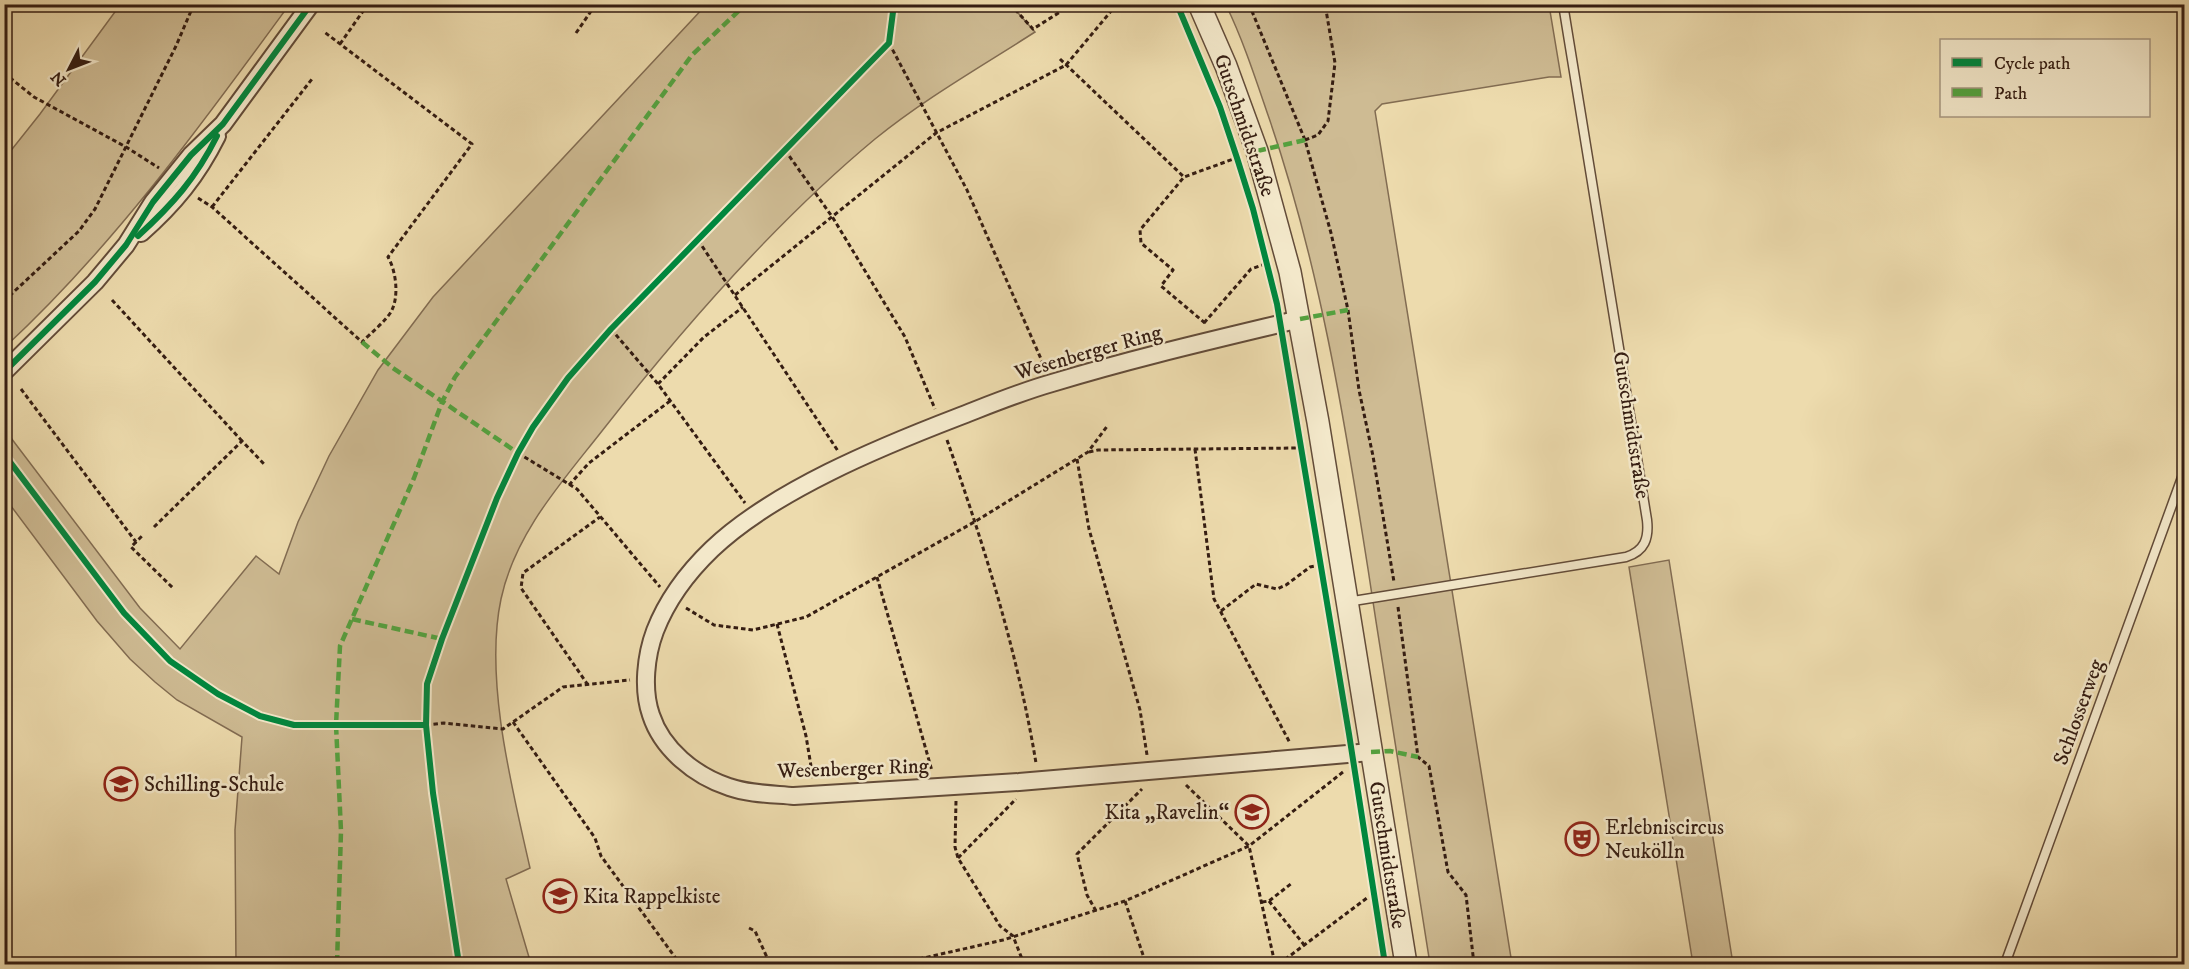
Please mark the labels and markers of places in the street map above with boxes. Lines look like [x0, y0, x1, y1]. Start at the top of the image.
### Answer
school or university icon: Schilling-Schule [103, 766, 139, 802]
place label: Schilling-Schule [144, 772, 285, 798]
school or university icon: Kita „Ravelin“ [1234, 794, 1270, 830]
place label: Kita „Ravelin“ [1104, 800, 1229, 826]
place label: Erlebniscircus Neukölln [1605, 815, 1724, 865]
theatre icon: Erlebniscircus Neukölln [1564, 821, 1600, 857]
school or university icon: Kita Rappelkiste [542, 878, 578, 914]
place label: Kita Rappelkiste [583, 884, 721, 910]

